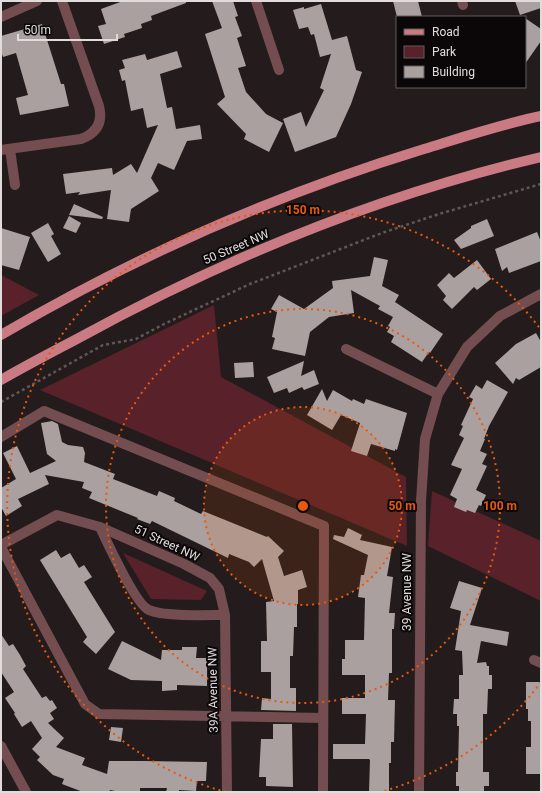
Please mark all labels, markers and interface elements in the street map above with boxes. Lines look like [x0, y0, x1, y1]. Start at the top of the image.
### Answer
scale bar [18, 16, 117, 42]
legend [396, 16, 526, 88]
text: 50 m [24, 23, 51, 37]
text: Road [432, 25, 460, 39]
text: Park [432, 45, 457, 59]
text: Building [432, 65, 475, 79]
text: 150 m [286, 203, 320, 217]
street label: 50 Street NW [201, 227, 271, 267]
centre of rings [296, 499, 310, 513]
text: 50 m [388, 499, 416, 513]
text: 100 m [483, 499, 517, 513]
street label: 51 Street NW [132, 522, 202, 564]
street label: 39 Avenue NW [400, 553, 414, 631]
street label: 39A Avenue NW [205, 647, 221, 733]

